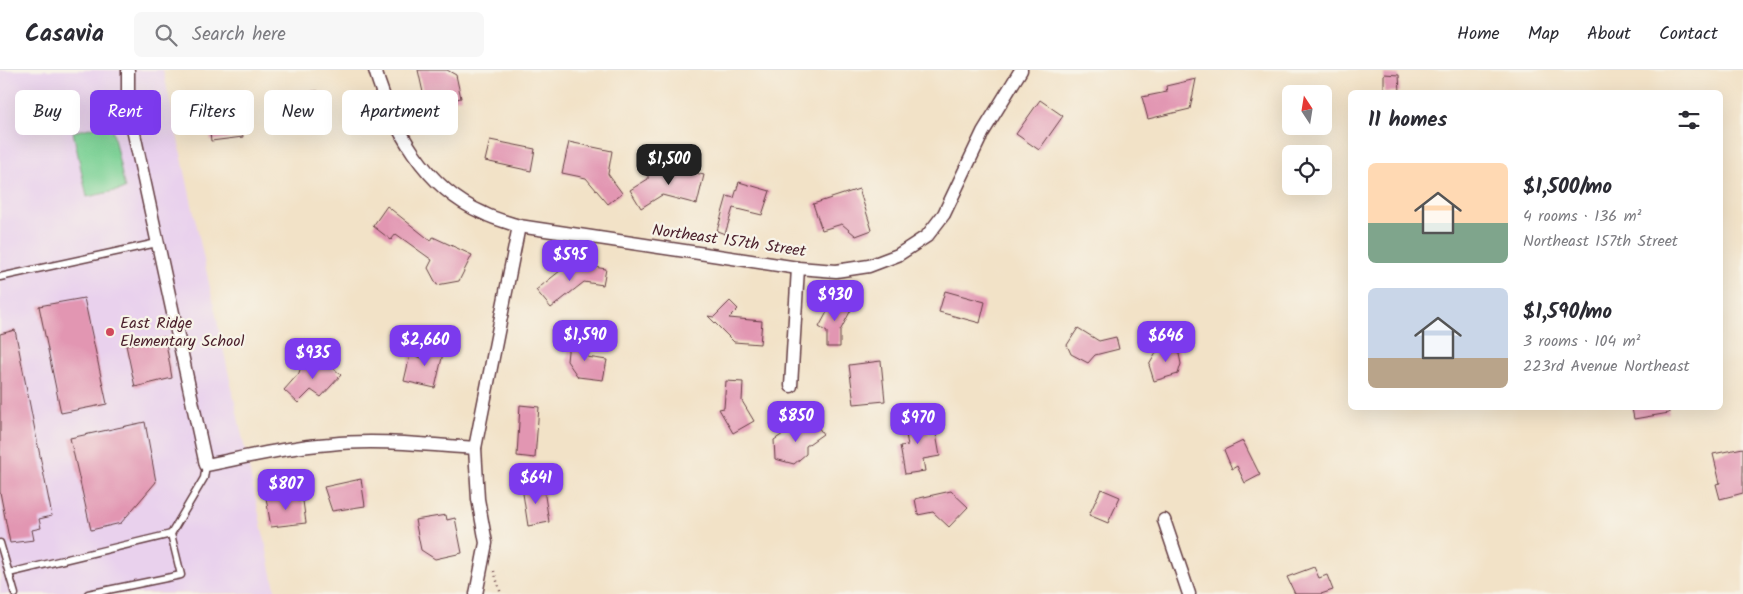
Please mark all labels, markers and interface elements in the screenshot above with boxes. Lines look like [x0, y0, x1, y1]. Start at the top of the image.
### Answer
search box [134, 12, 484, 57]
text: Casavia [25, 15, 104, 54]
text: Search here [192, 20, 286, 50]
text: Home [1457, 20, 1500, 49]
text: Map [1528, 20, 1559, 49]
text: About [1587, 20, 1631, 49]
text: Contact [1659, 20, 1718, 49]
icon: search [152, 21, 180, 49]
north arrow [1282, 85, 1332, 135]
map controls [1282, 85, 1332, 195]
chip: Buy [15, 90, 80, 135]
chip: Rent [90, 90, 161, 135]
chip: Filters [171, 90, 254, 135]
chip: New [264, 90, 332, 135]
chip: Apartment [342, 90, 458, 135]
text: 11 homes [1368, 104, 1447, 137]
icon: filters [1675, 106, 1703, 134]
pin: $1,500 [628, 144, 710, 186]
button: locate [1282, 145, 1332, 195]
text: $1,500 [647, 147, 691, 172]
text: $1,500/mo [1523, 171, 1612, 204]
icon: home [1408, 183, 1468, 243]
text: 4 rooms · 136 m² [1523, 204, 1641, 229]
street label: Northeast 157th Street [650, 218, 808, 264]
text: Northeast 157th Street [1523, 229, 1678, 254]
pin: $595 [540, 240, 600, 282]
text: $595 [553, 243, 587, 268]
pin: $930 [805, 280, 865, 322]
text: $930 [818, 283, 852, 308]
text: $1,590/mo [1523, 296, 1612, 329]
icon: home [1408, 308, 1468, 368]
place label: East Ridge Elementary School [120, 311, 245, 354]
pin: $1,590 [544, 320, 626, 362]
pin: $646 [1136, 320, 1196, 363]
text: $1,590 [564, 323, 606, 348]
pin: $2,660 [384, 324, 466, 367]
text: $646 [1148, 324, 1184, 349]
marker: East Ridge Elementary School [104, 326, 116, 338]
text: $2,660 [401, 328, 449, 353]
text: 3 rooms · 104 m² [1523, 329, 1640, 354]
pin: $935 [283, 338, 343, 380]
text: $935 [296, 341, 330, 366]
text: 223rd Avenue Northeast [1523, 354, 1690, 379]
pin: $850 [766, 400, 826, 443]
pin: $970 [888, 402, 948, 445]
text: $850 [778, 404, 814, 429]
text: $970 [901, 406, 935, 431]
pin: $641 [506, 462, 566, 505]
text: $641 [520, 466, 552, 491]
pin: $807 [256, 468, 316, 511]
text: $807 [269, 472, 303, 497]

